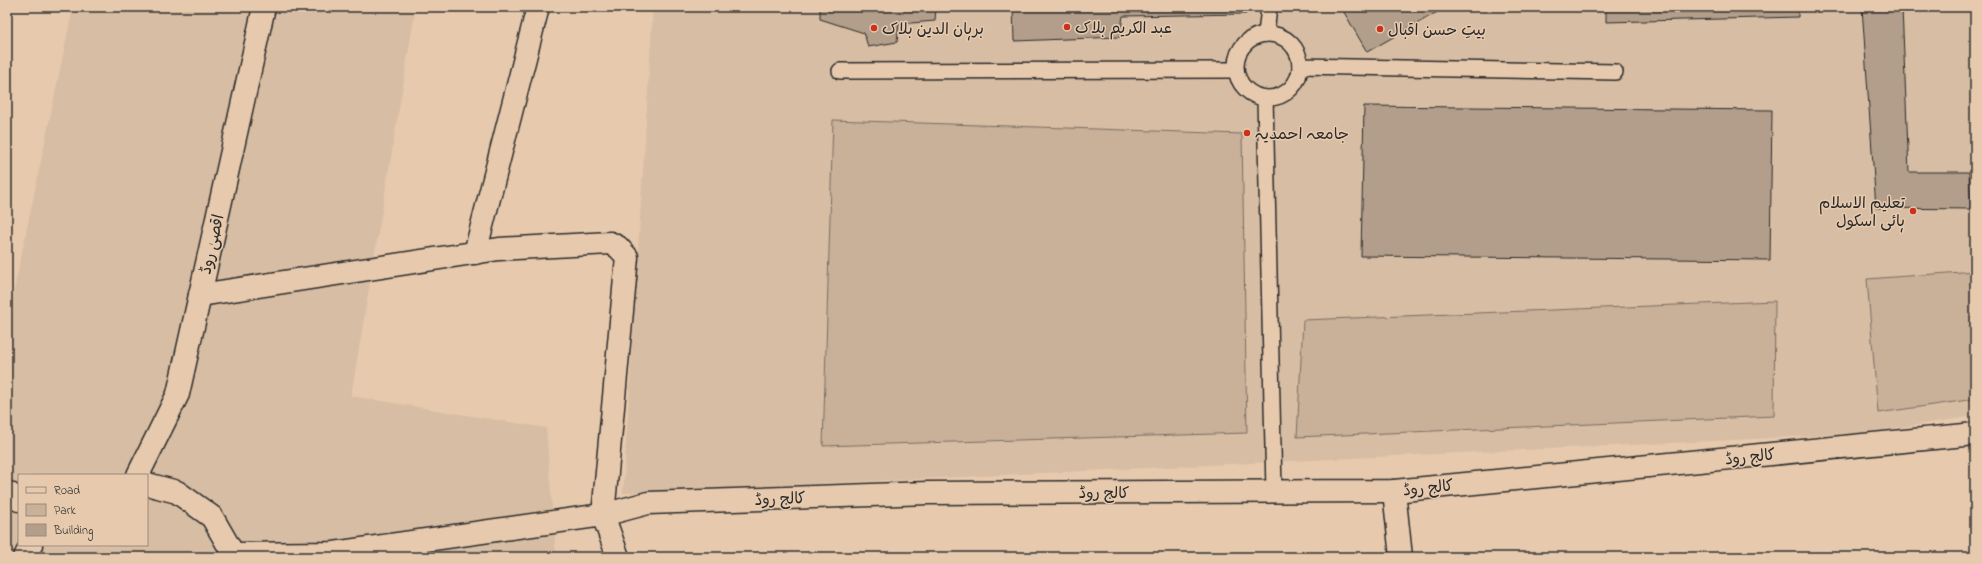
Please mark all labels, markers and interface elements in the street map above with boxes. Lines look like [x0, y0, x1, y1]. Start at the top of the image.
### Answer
place label: عبد الکریم بلاک [1075, 17, 1172, 41]
place label: برہان الدین بلاک [882, 18, 984, 42]
place label: بیتِ حسن اقبال [1388, 19, 1486, 43]
marker: عبد الکریم بلاک [1062, 22, 1072, 32]
marker: برہان الدین بلاک [869, 23, 879, 33]
marker: بیتِ حسن اقبال [1375, 24, 1385, 34]
place label: جامعہ احمدیہ [1255, 123, 1349, 147]
marker: جامعہ احمدیہ [1242, 128, 1252, 138]
place label: تعلیم الاسلام ہائی اسکول [1819, 192, 1905, 234]
marker: تعلیم الاسلام ہائی اسکول [1908, 206, 1918, 216]
street label: اقصیٰ روڈ [194, 212, 232, 277]
street label: کالج روڈ [1724, 443, 1777, 473]
legend [18, 474, 148, 546]
street label: کالج روڈ [1402, 474, 1455, 504]
text: Road [54, 482, 80, 500]
street label: کالج روڈ [1079, 482, 1130, 506]
street label: کالج روڈ [754, 487, 806, 513]
text: Park [54, 502, 76, 520]
text: Building [53, 522, 93, 541]

